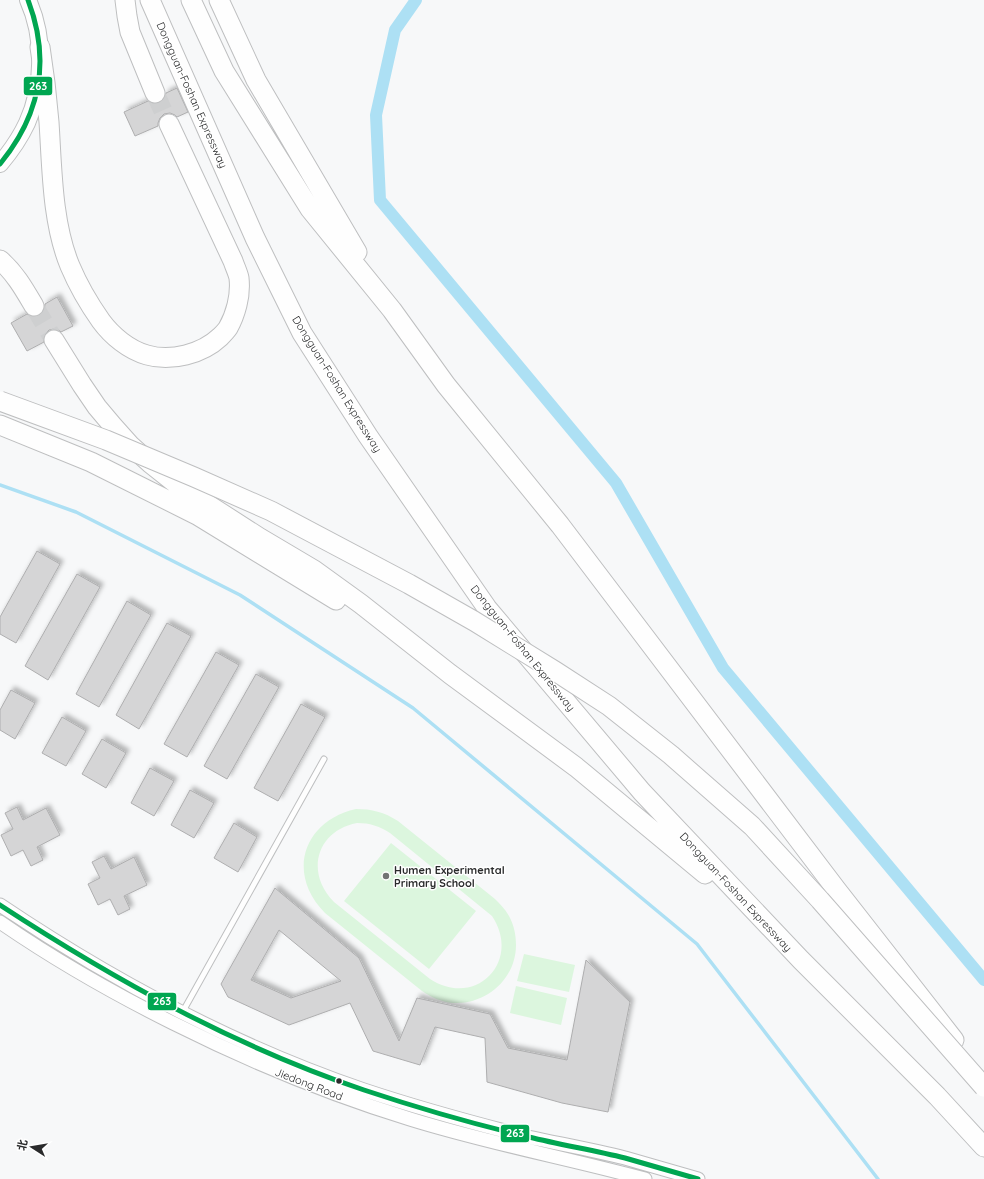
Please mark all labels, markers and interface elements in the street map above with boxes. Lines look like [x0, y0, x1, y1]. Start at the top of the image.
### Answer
street label: Dongguan-Foshan Expressway [153, 20, 231, 170]
line badge: 263 [23, 76, 53, 96]
text: 263 [29, 79, 47, 93]
street label: Dongguan-Foshan Expressway [289, 313, 385, 455]
street label: Dongguan-Foshan Expressway [468, 582, 578, 714]
street label: Dongguan-Foshan Expressway [677, 829, 795, 955]
place label: Humen Experimental Primary School [394, 863, 505, 890]
marker: Humen Experimental Primary School [381, 871, 391, 881]
line badge: 263 [147, 992, 177, 1011]
text: 263 [153, 994, 171, 1008]
street label: Jiedong Road [273, 1065, 345, 1103]
unlabelled marker [334, 1076, 344, 1086]
line badge: 263 [500, 1124, 530, 1143]
text: 263 [506, 1126, 524, 1140]
north arrow [12, 1127, 52, 1167]
text: 北 [14, 1138, 30, 1152]

